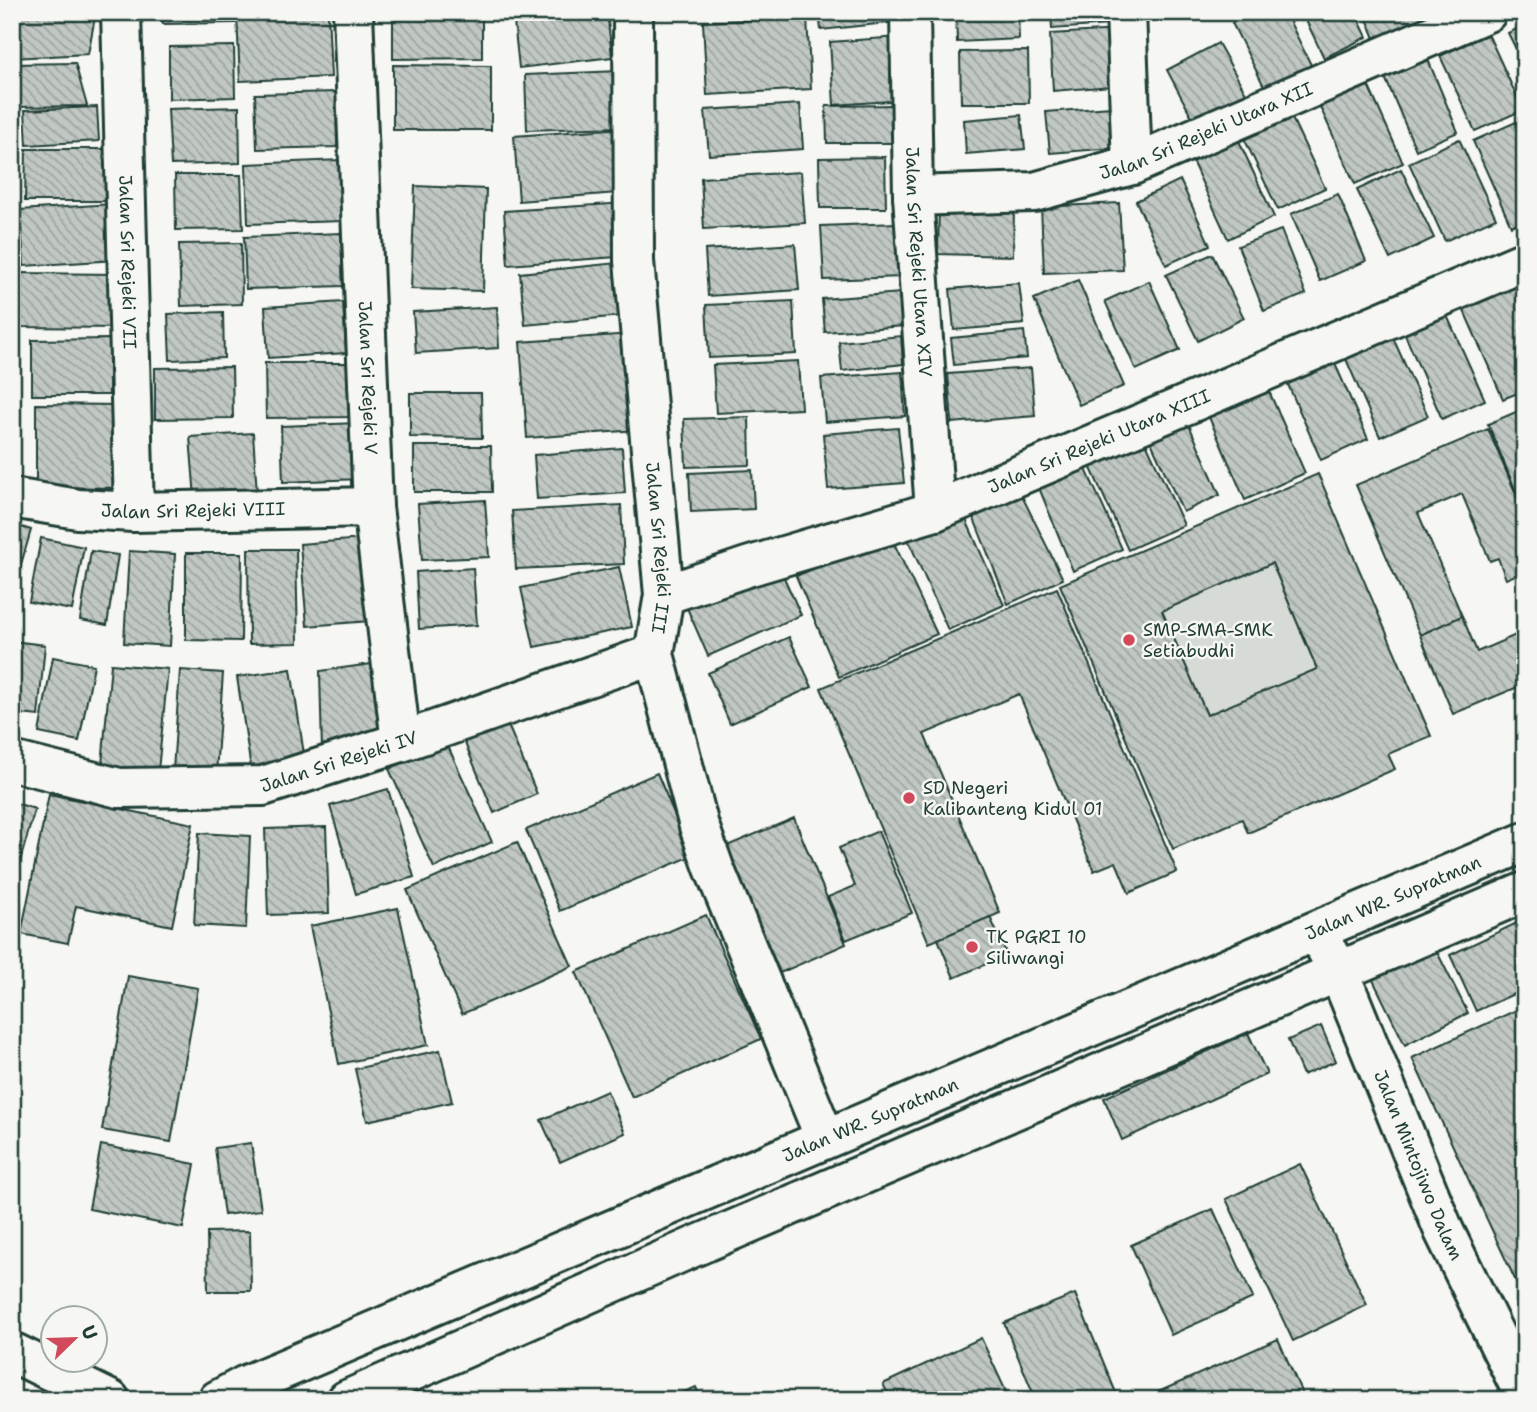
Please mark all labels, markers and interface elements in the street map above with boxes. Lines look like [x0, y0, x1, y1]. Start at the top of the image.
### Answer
street label: Jalan Sri Rejeki Utara XII [1097, 76, 1317, 185]
street label: Jalan Sri Rejeki Utara XIV [900, 146, 938, 378]
street label: Jalan Sri Rejeki VII [113, 175, 142, 349]
street label: Jalan Sri Rejeki V [353, 300, 383, 455]
street label: Jalan Sri Rejeki Utara XIII [984, 384, 1214, 499]
street label: Jalan Sri Rejeki III [640, 461, 676, 635]
street label: Jalan Sri Rejeki VIII [100, 497, 286, 524]
place label: SMP-SMA-SMK Setiabudhi [1143, 618, 1273, 663]
marker: SMP-SMA-SMK Setiabudhi [1121, 632, 1137, 648]
street label: Jalan Sri Rejeki IV [257, 725, 421, 798]
place label: SD Negeri Kalibanteng Kidul 01 [923, 776, 1103, 821]
marker: SD Negeri Kalibanteng Kidul 01 [901, 790, 917, 806]
street label: Jalan WR. Supratman [1301, 850, 1485, 946]
place label: TK PGRI 10 Siliwangi [986, 925, 1087, 970]
marker: TK PGRI 10 Siliwangi [964, 939, 980, 955]
street label: Jalan Mintojiwo Dalam [1368, 1067, 1469, 1264]
street label: Jalan WR. Supratman [779, 1072, 962, 1168]
north arrow [38, 1304, 108, 1374]
text: U [75, 1322, 103, 1343]

